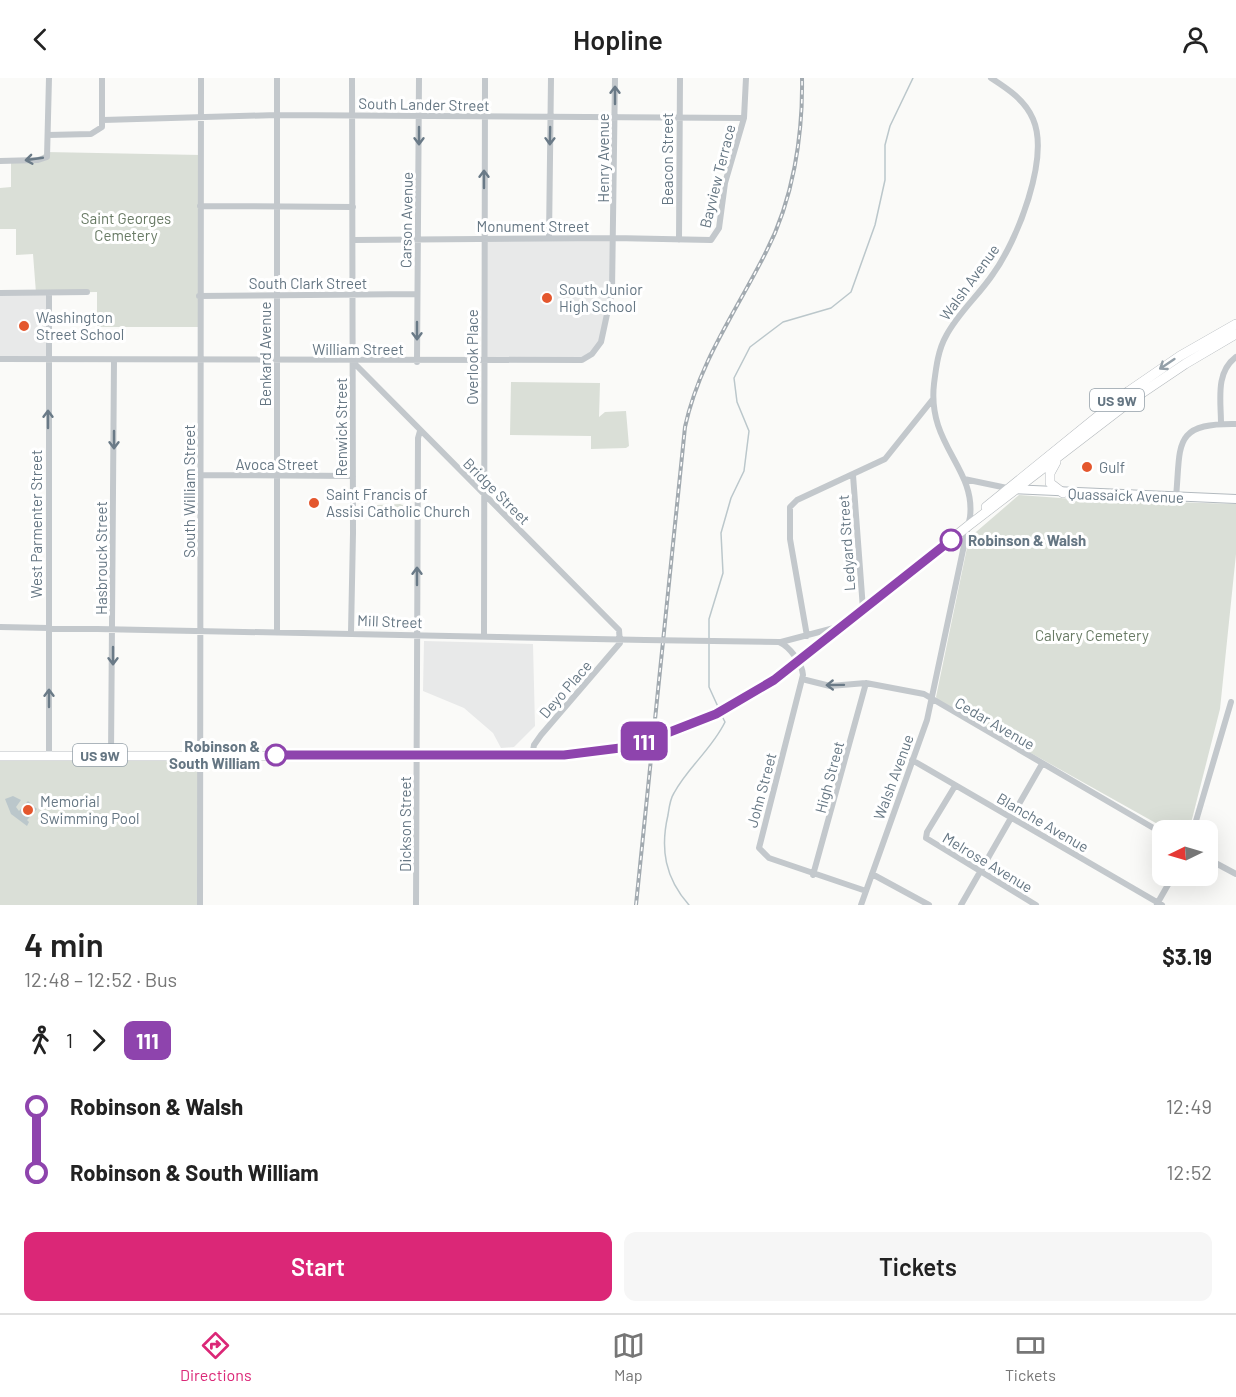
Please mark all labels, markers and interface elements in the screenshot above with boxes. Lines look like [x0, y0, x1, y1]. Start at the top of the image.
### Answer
icon: back [24, 23, 57, 56]
text: Hopline [573, 23, 663, 55]
icon: person [1179, 23, 1212, 56]
one-way arrow [609, 86, 621, 106]
street label: South Lander Street [358, 94, 490, 114]
street label: Henry Avenue [594, 113, 612, 203]
street label: Beacon Street [658, 113, 676, 205]
street label: Bayview Terrace [695, 122, 739, 230]
one-way arrow [413, 126, 425, 146]
one-way arrow [544, 126, 556, 146]
one-way arrow [25, 154, 44, 165]
one-way arrow [478, 170, 490, 190]
street label: Carson Avenue [396, 172, 416, 268]
park label: Saint Georges Cemetery [81, 209, 171, 244]
street label: Monument Street [477, 217, 589, 235]
street label: Walsh Avenue [935, 240, 1003, 324]
street label: South Clark Street [249, 274, 367, 292]
place label: South Junior High School [559, 280, 643, 315]
marker: South Junior High School [540, 291, 554, 305]
street label: Benkard Avenue [256, 302, 274, 406]
place label: Washington Street School [36, 308, 124, 343]
street label: Overlook Place [463, 309, 481, 405]
marker: Washington Street School [17, 319, 31, 333]
one-way arrow [411, 321, 423, 341]
street label: William Street [312, 340, 404, 358]
one-way arrow [1160, 358, 1176, 370]
street label: Renwick Street [332, 378, 350, 477]
road number: US 9W [1090, 389, 1144, 411]
one-way arrow [42, 409, 54, 429]
street label: South William Street [180, 424, 198, 558]
one-way arrow [108, 429, 119, 449]
street label: West Parmenter Street [27, 450, 45, 598]
street label: Bridge Street [460, 454, 534, 528]
street label: Avoca Street [235, 455, 319, 473]
place label: Gulf [1099, 458, 1125, 476]
marker: Gulf [1080, 460, 1094, 474]
street label: Quassaick Avenue [1068, 484, 1184, 506]
place label: Saint Francis of Assisi Catholic Church [326, 485, 470, 520]
street label: Ledyard Street [834, 494, 858, 592]
marker: Saint Francis of Assisi Catholic Church [307, 496, 321, 510]
street label: Hasbrouck Street [92, 501, 110, 615]
marker: Robinson & Walsh [940, 529, 962, 551]
place label: Robinson & Walsh [968, 531, 1086, 549]
one-way arrow [411, 566, 423, 586]
street label: Mill Street [357, 611, 423, 631]
park label: Calvary Cemetery [1035, 626, 1149, 644]
one-way arrow [107, 645, 119, 665]
street label: Deyo Place [535, 656, 595, 722]
one-way arrow [826, 679, 845, 691]
one-way arrow [43, 688, 55, 708]
street label: Cedar Avenue [952, 693, 1038, 753]
line badge: 111 [610, 722, 678, 760]
text: 111 [633, 729, 655, 754]
street label: Walsh Avenue [869, 732, 917, 822]
place label: Robinson & South William [169, 737, 260, 772]
street label: High Street [811, 739, 847, 815]
road number: US 9W [73, 744, 127, 766]
marker: Robinson & South William [265, 744, 287, 766]
street label: John Street [742, 751, 780, 829]
street label: Dickson Street [396, 776, 414, 872]
street label: Blanche Avenue [994, 788, 1092, 856]
place label: Memorial Swimming Pool [40, 792, 140, 827]
marker: Memorial Swimming Pool [21, 803, 35, 817]
north arrow [1152, 820, 1218, 886]
map controls [1152, 820, 1218, 886]
street label: Melrose Avenue [940, 828, 1036, 896]
text: 4 min [24, 924, 104, 964]
text: $3.19 [1162, 943, 1212, 969]
text: 12:48 – 12:52 · Bus [24, 967, 177, 991]
icon: walk [24, 1024, 57, 1057]
icon: forward [82, 1024, 115, 1057]
text: 1 [66, 1028, 73, 1052]
text: 111 [136, 1028, 159, 1053]
text: Robinson & Walsh [70, 1093, 243, 1119]
text: 12:49 [1166, 1094, 1212, 1118]
text: Robinson & South William [70, 1159, 319, 1185]
text: 12:52 [1167, 1160, 1212, 1184]
button: Start [24, 1232, 612, 1301]
button: Tickets [624, 1232, 1212, 1301]
tab: Directions [180, 1329, 252, 1384]
tab: Map [612, 1329, 645, 1384]
tab: Tickets [1005, 1329, 1056, 1384]

